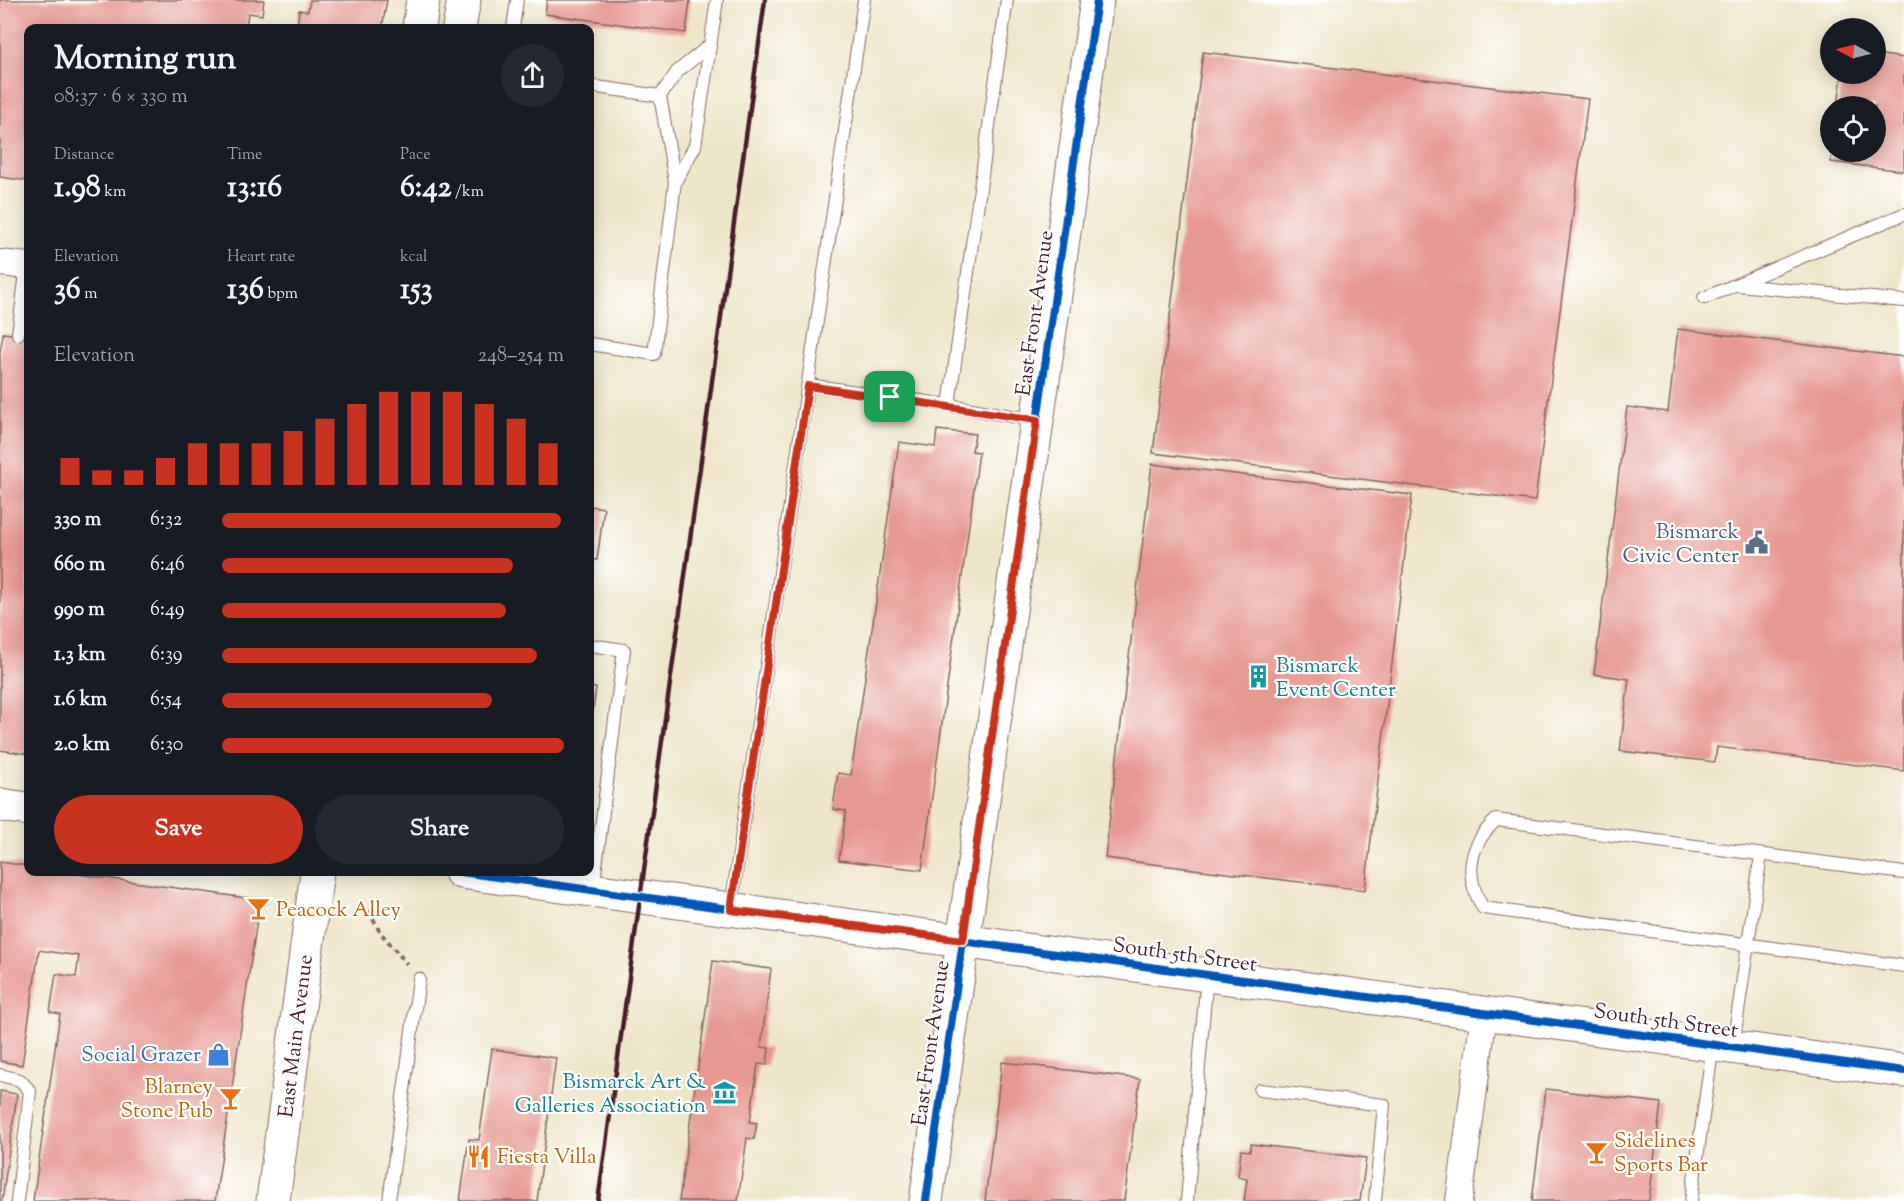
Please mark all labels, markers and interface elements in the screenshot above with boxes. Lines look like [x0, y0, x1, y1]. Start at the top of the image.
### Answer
north arrow [1820, 18, 1886, 84]
map controls [1820, 18, 1886, 162]
text: Morning run [54, 36, 236, 84]
button: share [501, 44, 564, 107]
text: 08:37 · 6 × 330 m [54, 83, 188, 112]
button: locate [1820, 96, 1886, 162]
text: Distance [54, 144, 114, 167]
text: Time [227, 144, 263, 167]
text: Pace [400, 144, 431, 167]
text: 1.98 [54, 167, 101, 210]
text: 13:16 [227, 167, 282, 210]
text: 6:42 [400, 167, 452, 210]
text: km [101, 181, 126, 204]
text: /km [452, 181, 484, 204]
street label: East Front Avenue [1010, 229, 1062, 398]
text: Elevation [54, 246, 119, 269]
text: Heart rate [227, 246, 295, 269]
text: kcal [400, 246, 428, 269]
text: 36 [54, 269, 81, 312]
text: 136 [227, 269, 264, 312]
text: 153 [400, 269, 433, 312]
text: m [81, 283, 97, 306]
text: bpm [264, 283, 298, 306]
text: Elevation [54, 342, 135, 371]
text: 248–254 m [478, 342, 564, 371]
pin [864, 371, 915, 422]
icon: arrive [873, 380, 906, 413]
text: 330 m [54, 506, 101, 535]
text: 6:32 [150, 506, 182, 535]
place label: Bismarck Civic Center [1623, 518, 1740, 572]
public building icon: Bismarck Civic Center [1744, 530, 1770, 556]
text: 660 m [54, 551, 105, 580]
text: 6:46 [150, 551, 185, 580]
text: 990 m [54, 596, 105, 625]
text: 6:49 [150, 596, 185, 625]
text: 1.3 km [54, 641, 106, 670]
text: 6:39 [150, 641, 183, 670]
place label: Bismarck Event Center [1276, 652, 1396, 706]
building icon: Bismarck Event Center [1245, 664, 1271, 690]
text: 1.6 km [54, 686, 107, 715]
text: 6:54 [150, 686, 182, 715]
text: 2.0 km [54, 731, 110, 760]
text: 6:30 [150, 731, 183, 760]
button: Save [54, 795, 303, 864]
button: Share [315, 795, 564, 864]
bar icon: Peacock Alley [245, 896, 271, 922]
place label: Peacock Alley [276, 896, 401, 926]
street label: South 5th Street [1111, 931, 1259, 981]
street label: East Main Avenue [272, 953, 322, 1120]
street label: East Front Avenue [906, 959, 958, 1128]
street label: South 5th Street [1592, 997, 1740, 1047]
place label: Social Grazer [81, 1041, 201, 1071]
shop icon: Social Grazer [206, 1041, 232, 1067]
place label: Bismarck Art & Galleries Association [515, 1068, 706, 1122]
place label: Blarney Stone Pub [120, 1073, 214, 1127]
museum icon: Bismarck Art & Galleries Association [711, 1080, 737, 1106]
bar icon: Blarney Stone Pub [218, 1085, 244, 1111]
place label: Sidelines Sports Bar [1614, 1127, 1708, 1181]
bar icon: Sidelines Sports Bar [1583, 1139, 1609, 1165]
restaurant icon: Fiesta Villa [466, 1143, 492, 1169]
place label: Fiesta Villa [497, 1143, 597, 1173]

